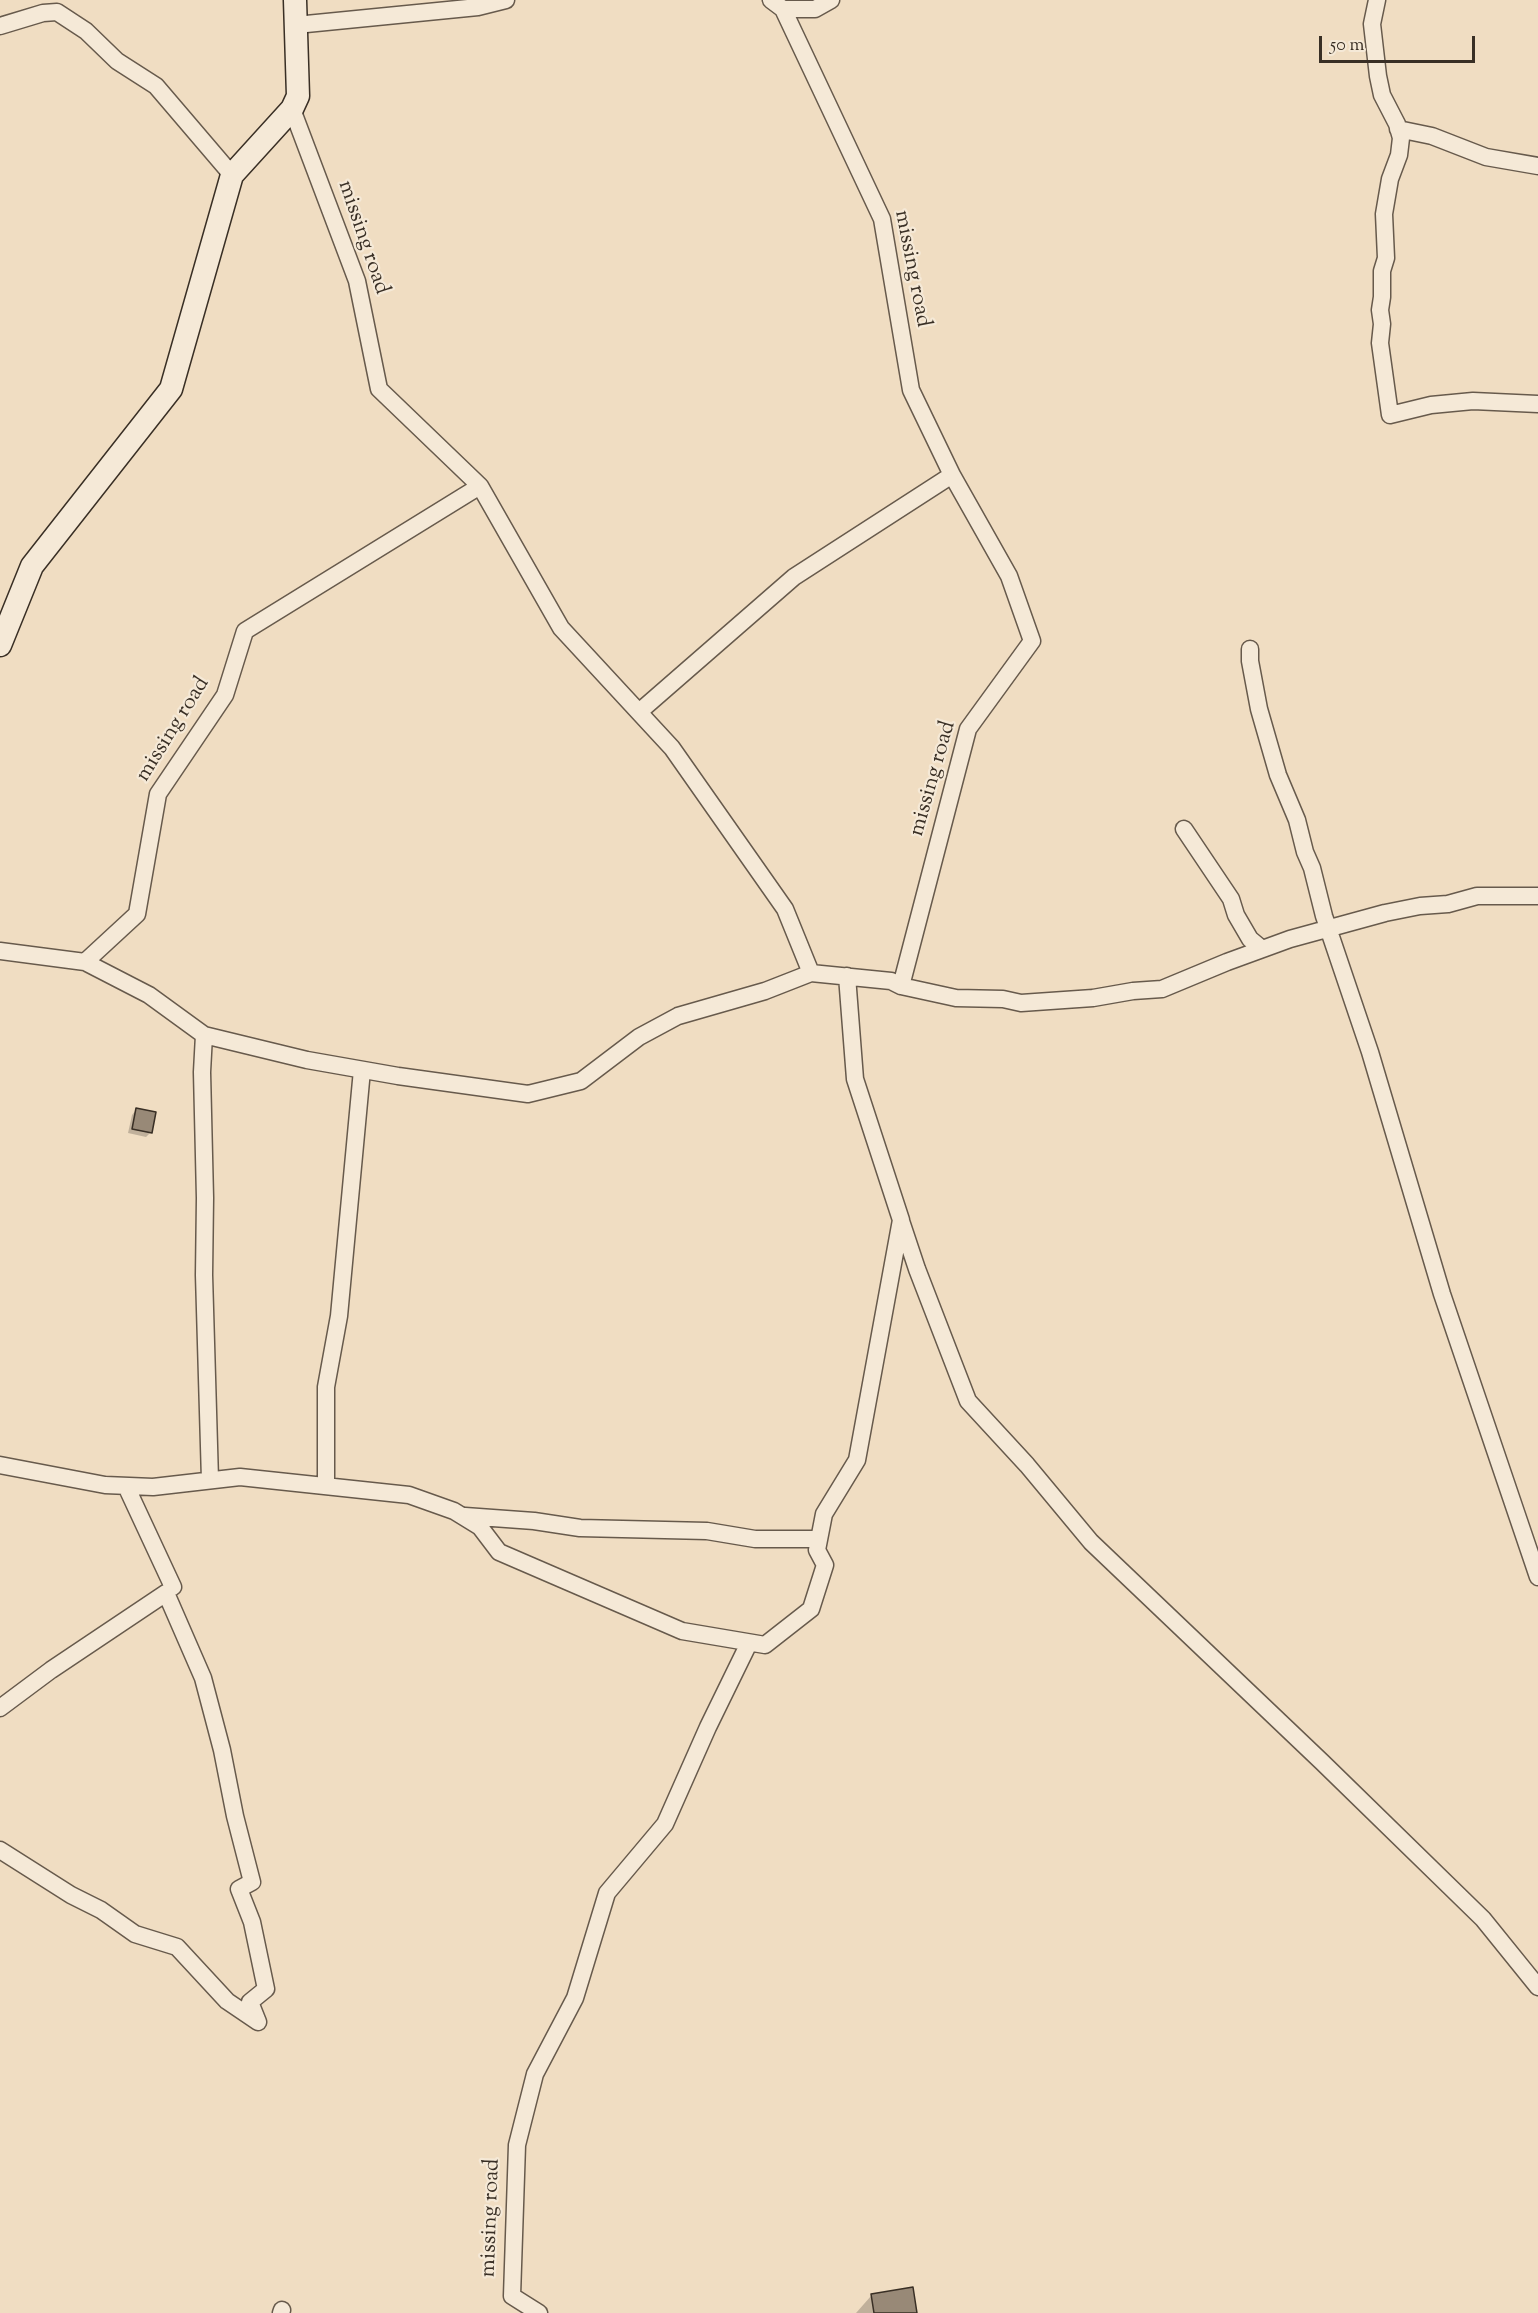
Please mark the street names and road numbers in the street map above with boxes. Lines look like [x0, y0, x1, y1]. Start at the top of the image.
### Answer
street label: missing road [330, 178, 394, 298]
street label: missing road [887, 208, 935, 330]
street label: missing road [131, 673, 217, 787]
street label: missing road [905, 718, 963, 840]
street label: missing road [477, 2158, 507, 2278]

